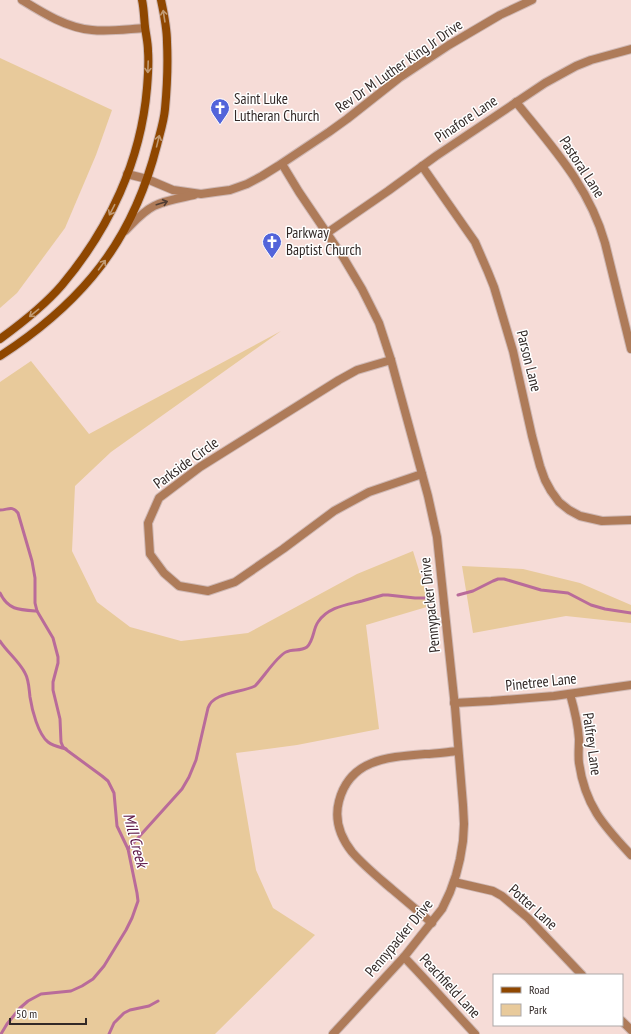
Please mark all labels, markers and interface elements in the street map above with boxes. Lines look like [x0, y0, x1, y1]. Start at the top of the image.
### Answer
one-way arrow [160, 10, 168, 23]
street label: Rev Dr M Luther King Jr Drive [331, 15, 466, 117]
one-way arrow [144, 60, 152, 73]
place label: Saint Luke Lutheran Church [234, 89, 319, 125]
street label: Pinafore Lane [431, 91, 501, 146]
church icon: Saint Luke Lutheran Church [209, 97, 231, 125]
street label: Pastoral Lane [556, 132, 609, 201]
one-way arrow [155, 135, 162, 148]
one-way arrow [155, 199, 168, 206]
one-way arrow [108, 204, 115, 216]
place label: Parkway Baptist Church [286, 223, 361, 259]
church icon: Parkway Baptist Church [261, 231, 283, 259]
one-way arrow [98, 259, 106, 270]
one-way arrow [28, 308, 39, 317]
street label: Parson Lane [513, 328, 546, 394]
street label: Parkside Circle [149, 433, 222, 493]
street label: Pennypacker Drive [415, 557, 444, 654]
street label: Pinetree Lane [505, 668, 577, 695]
street label: Palfrey Lane [579, 711, 606, 776]
water label: Mill Creek [119, 811, 153, 871]
street label: Potter Lane [505, 880, 562, 934]
street label: Pennypacker Drive [361, 895, 437, 980]
street label: Peachfield Lane [416, 949, 485, 1022]
legend [493, 974, 623, 1026]
text: Road [529, 982, 549, 997]
scale bar [10, 1000, 86, 1026]
text: Park [529, 1002, 547, 1017]
text: 50 m [16, 1006, 37, 1021]

